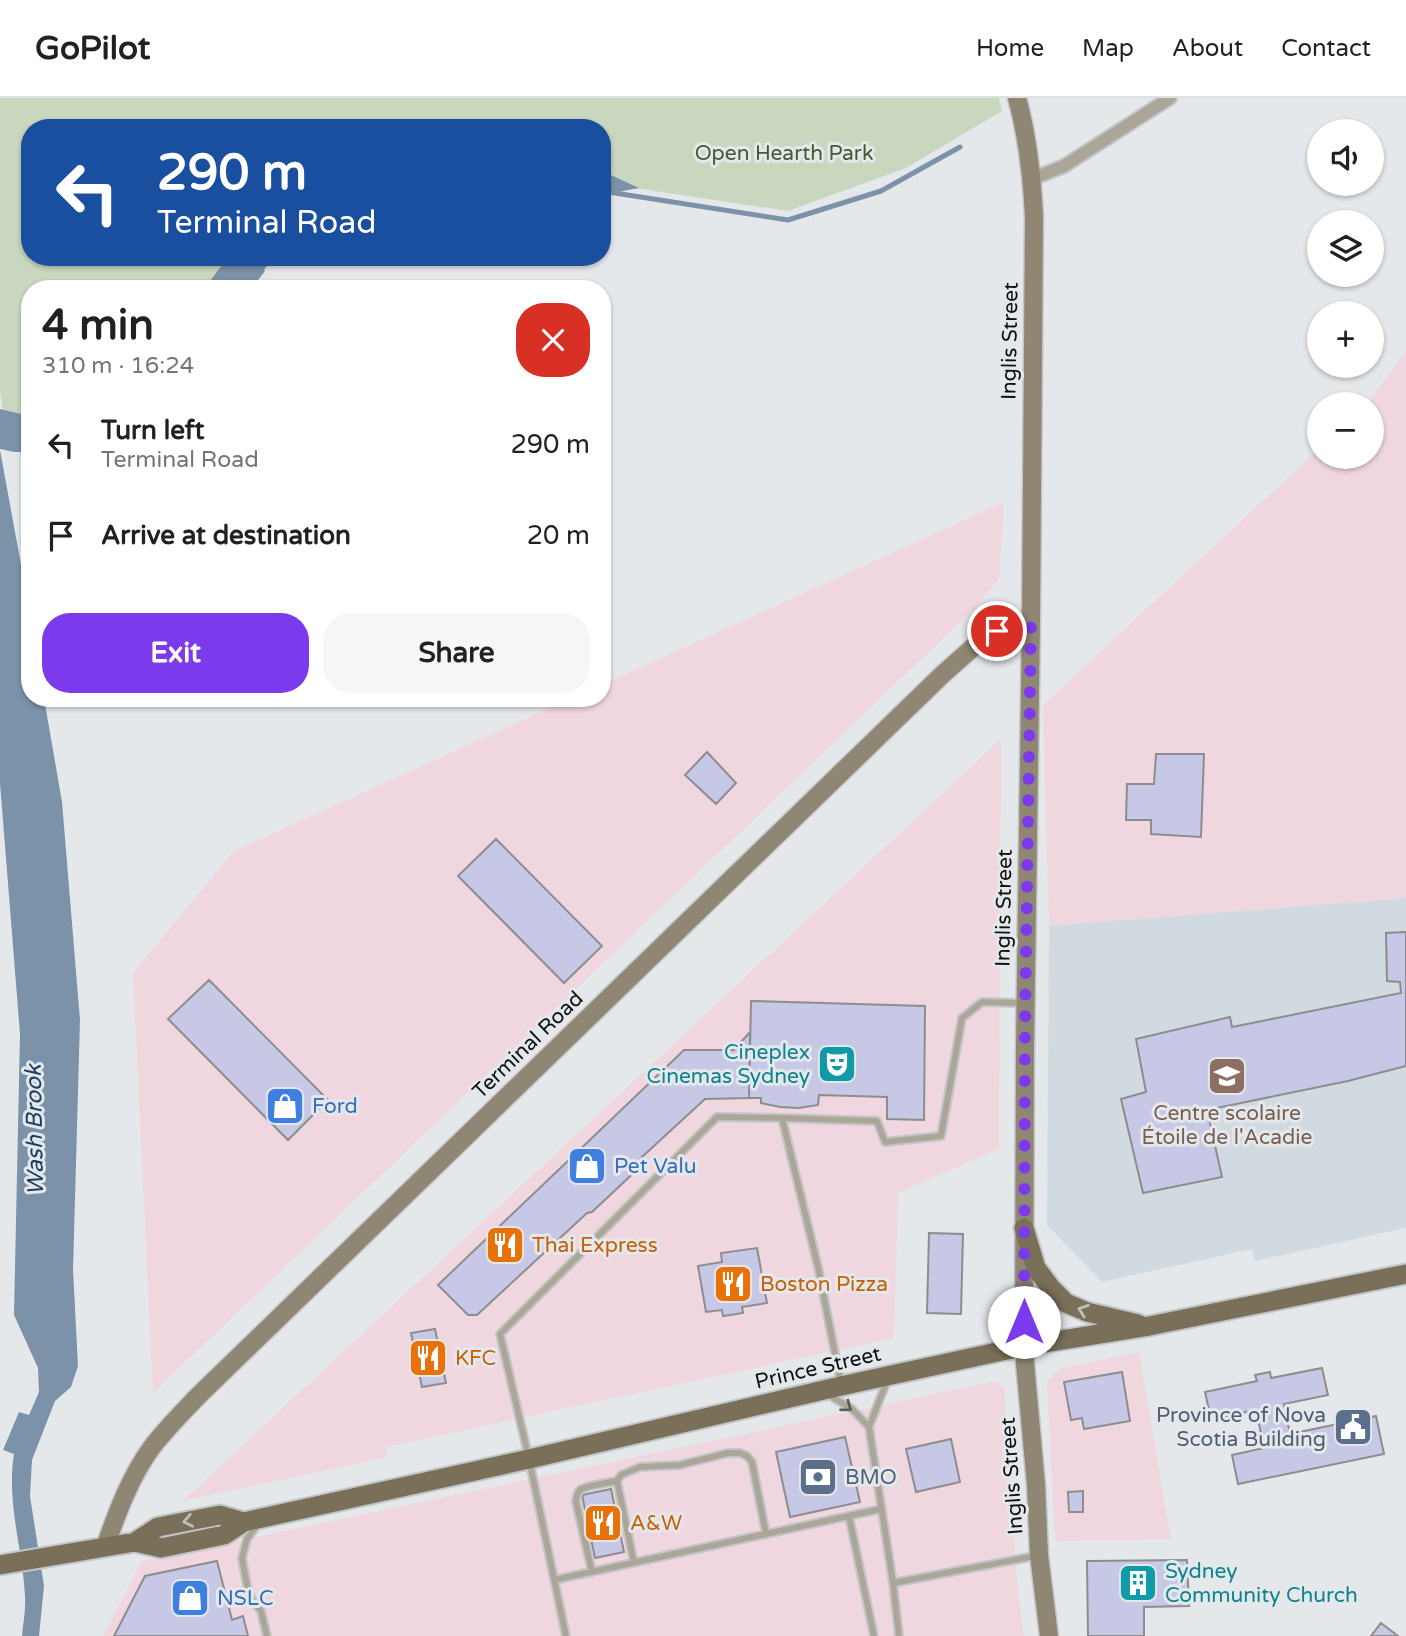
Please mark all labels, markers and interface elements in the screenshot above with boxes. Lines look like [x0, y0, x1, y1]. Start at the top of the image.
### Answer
text: GoPilot [35, 29, 150, 68]
text: Home [976, 34, 1044, 63]
text: Map [1082, 34, 1134, 63]
text: About [1172, 34, 1243, 63]
text: Contact [1281, 34, 1371, 63]
map controls [1307, 119, 1384, 469]
button: sound [1307, 119, 1384, 196]
park label: Open Hearth Park [695, 141, 873, 166]
text: 290 m [157, 144, 307, 203]
icon: left [42, 147, 133, 238]
text: Terminal Road [157, 204, 376, 242]
button: layers [1307, 210, 1384, 287]
street label: Inglis Street [996, 282, 1024, 400]
text: 4 min [42, 300, 154, 351]
button: + [1307, 301, 1384, 378]
button: close [516, 303, 590, 377]
text: 310 m · 16:24 [42, 352, 194, 380]
button: − [1307, 392, 1384, 469]
text: Turn left [101, 415, 204, 446]
icon: left [42, 426, 80, 464]
text: 290 m [510, 429, 590, 460]
text: Terminal Road [101, 446, 259, 474]
icon: arrive [42, 517, 80, 555]
text: Arrive at destination [101, 520, 351, 551]
text: 20 m [527, 520, 590, 551]
pin [967, 601, 1027, 661]
icon: arrive [978, 612, 1016, 650]
button: Exit [42, 613, 309, 693]
button: Share [323, 613, 590, 693]
street label: Inglis Street [990, 849, 1018, 967]
street label: Terminal Road [468, 986, 588, 1104]
place label: Cineplex Cinemas Sydney [646, 1040, 810, 1089]
theatre icon: Cineplex Cinemas Sydney [816, 1043, 858, 1085]
school or university icon: Centre scolaire Étoile de l'Acadie [1206, 1055, 1248, 1097]
water label: Wash Brook [20, 1063, 50, 1196]
shop icon: Ford [264, 1085, 306, 1127]
place label: Ford [312, 1094, 358, 1119]
place label: Centre scolaire Étoile de l'Acadie [1142, 1101, 1312, 1150]
shop icon: Pet Valu [566, 1145, 608, 1187]
place label: Pet Valu [614, 1154, 696, 1179]
restaurant icon: Thai Express [484, 1224, 526, 1266]
place label: Thai Express [532, 1233, 658, 1258]
restaurant icon: Boston Pizza [712, 1263, 754, 1305]
place label: Boston Pizza [760, 1272, 888, 1297]
position arrow [987, 1285, 1061, 1359]
one-way arrow [1078, 1304, 1090, 1318]
restaurant icon: KFC [407, 1337, 449, 1379]
street label: Prince Street [753, 1341, 883, 1395]
place label: KFC [455, 1346, 496, 1371]
one-way arrow [839, 1399, 852, 1411]
place label: Province of Nova Scotia Building [1156, 1403, 1326, 1452]
public building icon: Province of Nova Scotia Building [1332, 1406, 1374, 1448]
street label: Inglis Street [995, 1416, 1029, 1536]
bank icon: BMO [797, 1456, 839, 1498]
place label: BMO [845, 1465, 897, 1490]
restaurant icon: A&W [582, 1502, 624, 1544]
place label: A&W [630, 1511, 682, 1536]
one-way arrow [182, 1513, 194, 1528]
place label: Sydney Community Church [1165, 1559, 1358, 1608]
building icon: Sydney Community Church [1117, 1562, 1159, 1604]
shop icon: NSLC [169, 1577, 211, 1619]
place label: NSLC [217, 1586, 274, 1611]

